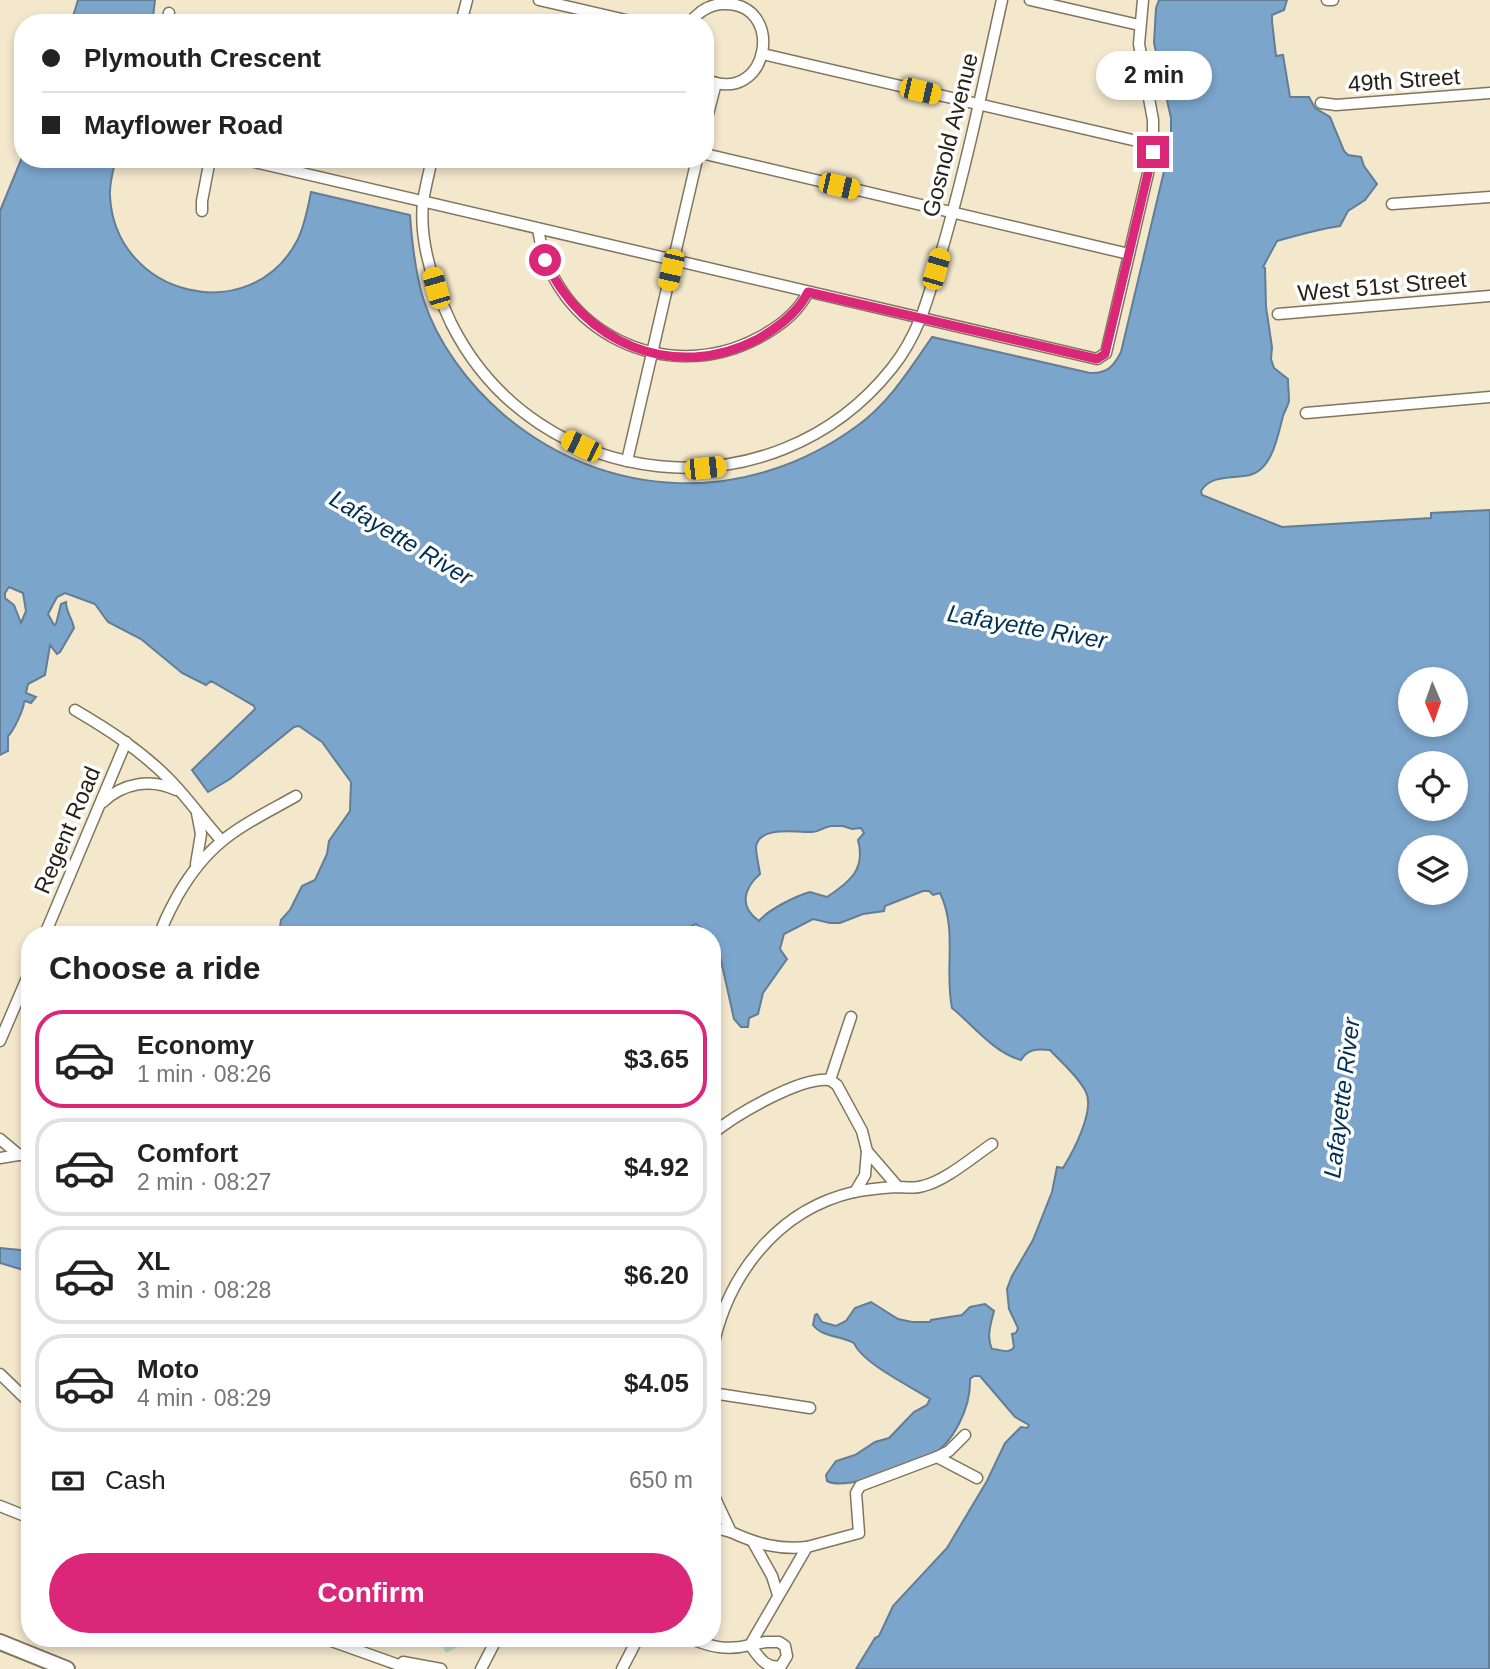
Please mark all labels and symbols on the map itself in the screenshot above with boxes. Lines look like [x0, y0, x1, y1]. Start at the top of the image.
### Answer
street label: Gosnold Avenue [917, 50, 983, 220]
callout: 2 min [1095, 51, 1211, 100]
street label: 49th Street [1347, 63, 1462, 97]
car [898, 76, 943, 106]
route end [1137, 136, 1169, 168]
car [817, 171, 862, 201]
route start [529, 244, 561, 276]
car [921, 246, 952, 292]
car [657, 247, 686, 293]
car [421, 265, 452, 311]
street label: West 51st Street [1296, 266, 1468, 306]
car [558, 427, 605, 465]
car [684, 455, 727, 481]
water label: Lafayette River [325, 484, 478, 591]
water label: Lafayette River [945, 599, 1110, 654]
north arrow [1398, 667, 1468, 737]
street label: Regent Road [29, 763, 105, 897]
water label: Lafayette River [1318, 1015, 1365, 1180]

